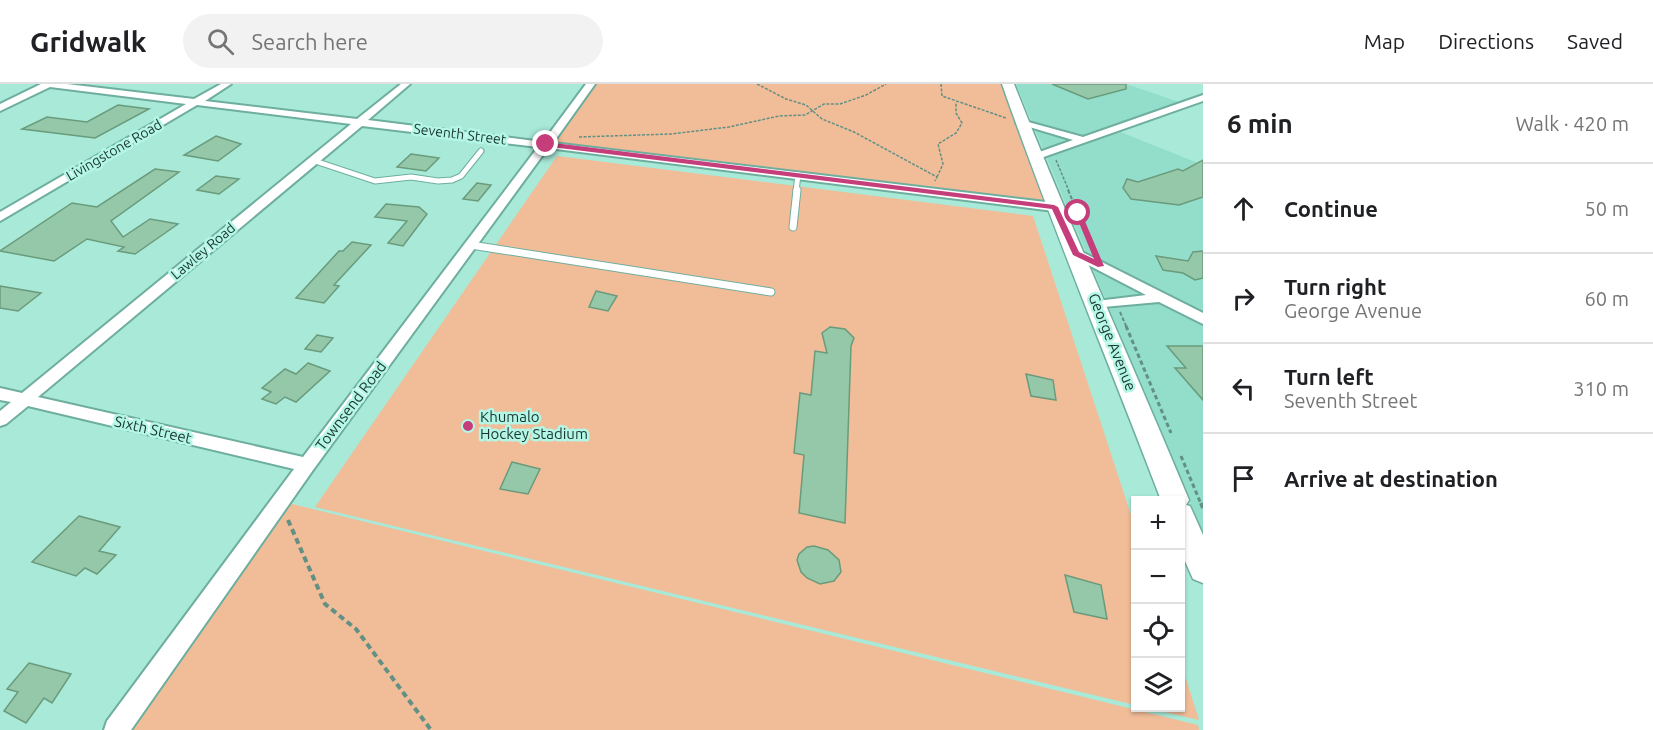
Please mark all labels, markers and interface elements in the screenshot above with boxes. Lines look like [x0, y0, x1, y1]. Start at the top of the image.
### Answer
search box [183, 14, 603, 68]
icon: search [204, 25, 237, 58]
text: Gridwalk [30, 26, 147, 57]
text: Search here [252, 29, 368, 54]
text: Map [1364, 29, 1405, 53]
text: Directions [1438, 29, 1534, 53]
text: Saved [1567, 29, 1623, 53]
text: 6 min [1227, 109, 1293, 138]
text: Walk · 420 m [1516, 112, 1629, 135]
street label: Livingstone Road [63, 116, 165, 184]
street label: Seventh Street [413, 120, 508, 148]
route end [532, 130, 558, 156]
icon: ahead [1227, 192, 1260, 225]
text: Continue [1284, 196, 1378, 221]
text: 50 m [1585, 197, 1629, 220]
route start [1064, 199, 1090, 225]
street label: Lawley Road [168, 220, 238, 282]
text: Turn right [1284, 274, 1386, 299]
icon: right [1227, 282, 1260, 315]
text: 60 m [1585, 287, 1629, 310]
street label: George Avenue [1085, 291, 1140, 393]
text: George Avenue [1284, 299, 1422, 322]
street label: Townsend Road [312, 358, 390, 453]
text: Turn left [1284, 364, 1374, 389]
icon: left [1227, 372, 1260, 405]
text: 310 m [1573, 377, 1629, 400]
text: Seventh Street [1284, 389, 1417, 412]
place label: Khumalo Hockey Stadium [480, 408, 588, 442]
street label: Sixth Street [113, 412, 194, 447]
marker: Khumalo Hockey Stadium [461, 419, 475, 433]
icon: arrive [1227, 462, 1260, 495]
text: Arrive at destination [1284, 466, 1498, 491]
map controls [1131, 496, 1185, 712]
button: + [1131, 496, 1185, 550]
button: − [1131, 550, 1185, 604]
button: locate [1131, 604, 1185, 658]
button: layers [1131, 658, 1185, 712]

